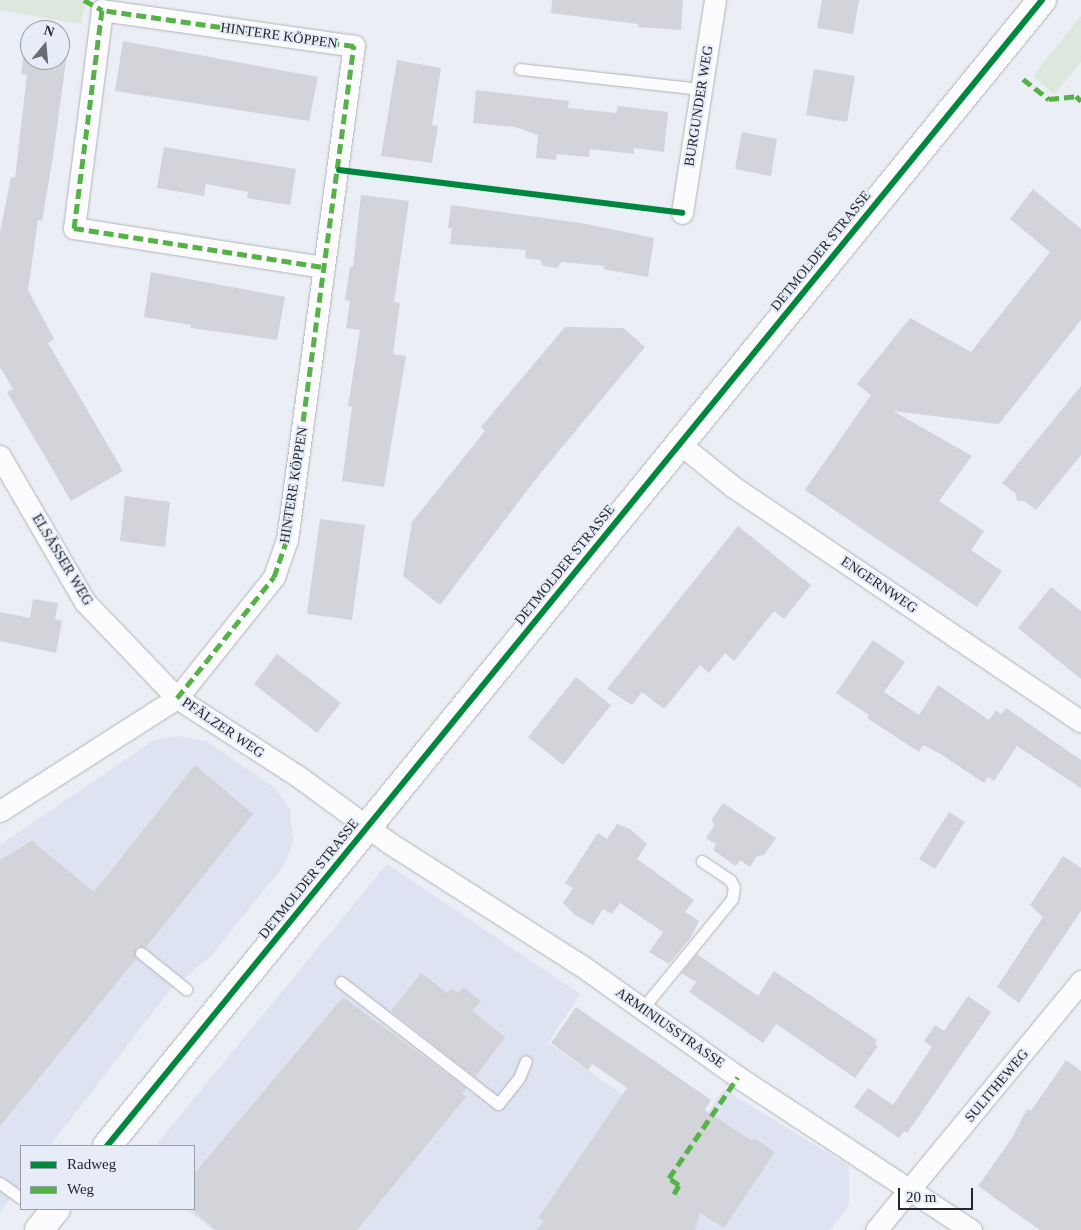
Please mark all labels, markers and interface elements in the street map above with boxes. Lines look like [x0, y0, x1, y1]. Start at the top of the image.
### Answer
street label: HINTERE KÖPPEN [219, 19, 339, 53]
north arrow [20, 20, 70, 70]
text: N [42, 22, 56, 40]
street label: BURGUNDER WEG [681, 44, 717, 168]
street label: DETMOLDER STRASSE [767, 188, 875, 314]
street label: HINTERE KÖPPEN [276, 425, 312, 545]
street label: DETMOLDER STRASSE [511, 502, 619, 628]
street label: ELSÄSSER WEG [28, 511, 96, 609]
street label: ENGERNWEG [838, 553, 920, 617]
street label: PFÄLZER WEG [178, 694, 268, 762]
street label: DETMOLDER STRASSE [255, 816, 363, 942]
street label: ARMINIUSSTRASSE [612, 984, 728, 1072]
street label: SULITHEWEG [962, 1046, 1032, 1126]
legend [20, 1145, 195, 1210]
text: Radweg [67, 1156, 116, 1172]
scale bar [901, 1178, 976, 1210]
text: Weg [67, 1181, 94, 1197]
text: 20 m [906, 1189, 936, 1205]

